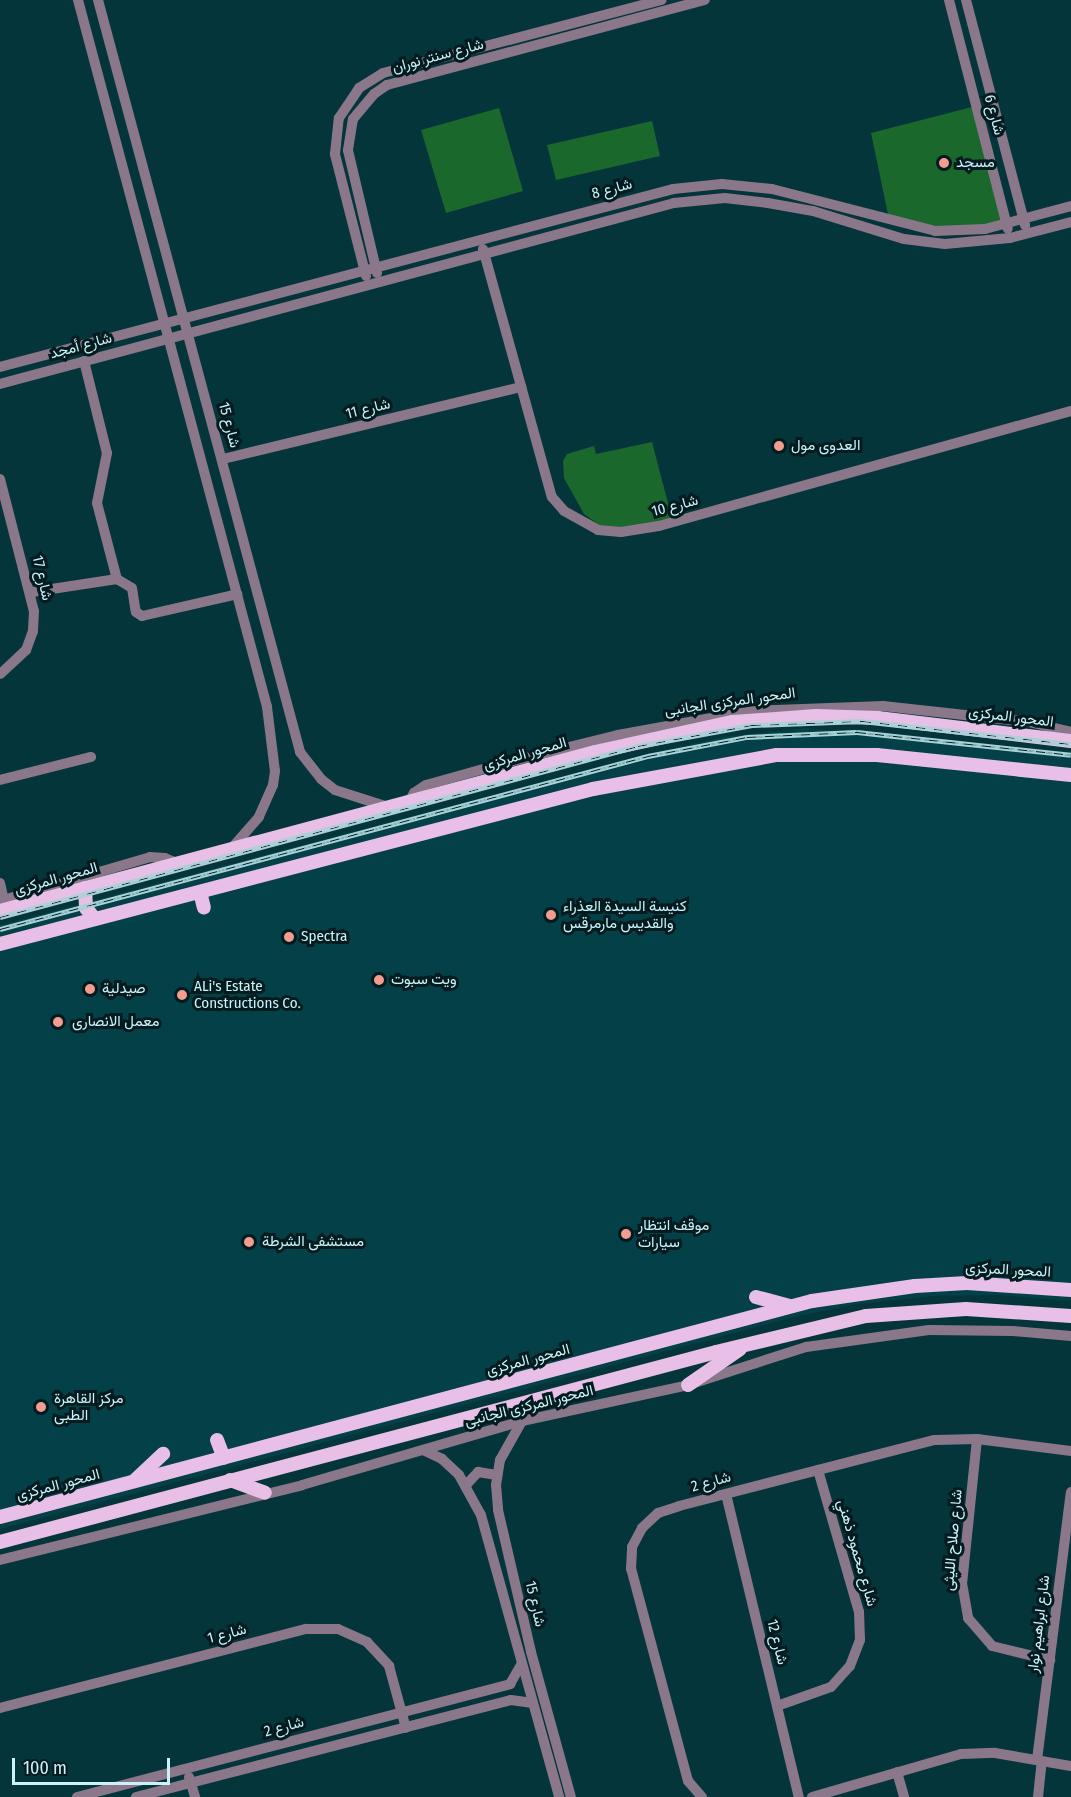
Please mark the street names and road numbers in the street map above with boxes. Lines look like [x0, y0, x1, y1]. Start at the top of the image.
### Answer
street label: شارع سنتر نوران [390, 35, 486, 77]
street label: شارع 6 [980, 93, 1008, 137]
street label: شارع 8 [590, 175, 634, 203]
street label: شارع أمجد [48, 329, 114, 363]
street label: شارع 11 [344, 395, 392, 423]
street label: شارع 15 [214, 400, 244, 450]
street label: شارع 10 [650, 491, 700, 521]
street label: شارع 17 [28, 554, 56, 602]
street label: المحور المركزى الجانبى [663, 684, 797, 720]
street label: المحور المركزى [967, 703, 1055, 731]
street label: المحور المركزى [481, 734, 569, 774]
street label: المحور المركزى [12, 859, 100, 899]
street label: المحور المركزى [965, 1259, 1051, 1281]
street label: المحور المركزى [484, 1340, 572, 1380]
street label: المحور المركزى الجانبى [463, 1381, 595, 1431]
street label: المحور المركزى [14, 1465, 102, 1505]
street label: شارع 2 [689, 1468, 733, 1496]
street label: شارع صلاح الليثى [940, 1488, 966, 1592]
street label: شارع محمود ذهني [833, 1498, 881, 1608]
street label: شارع ابراهيم نوار [1024, 1574, 1054, 1674]
street label: شارع 15 [521, 1579, 549, 1629]
street label: شارع 12 [763, 1617, 791, 1667]
street label: شارع 1 [206, 1620, 248, 1648]
street label: شارع 2 [262, 1713, 306, 1741]

